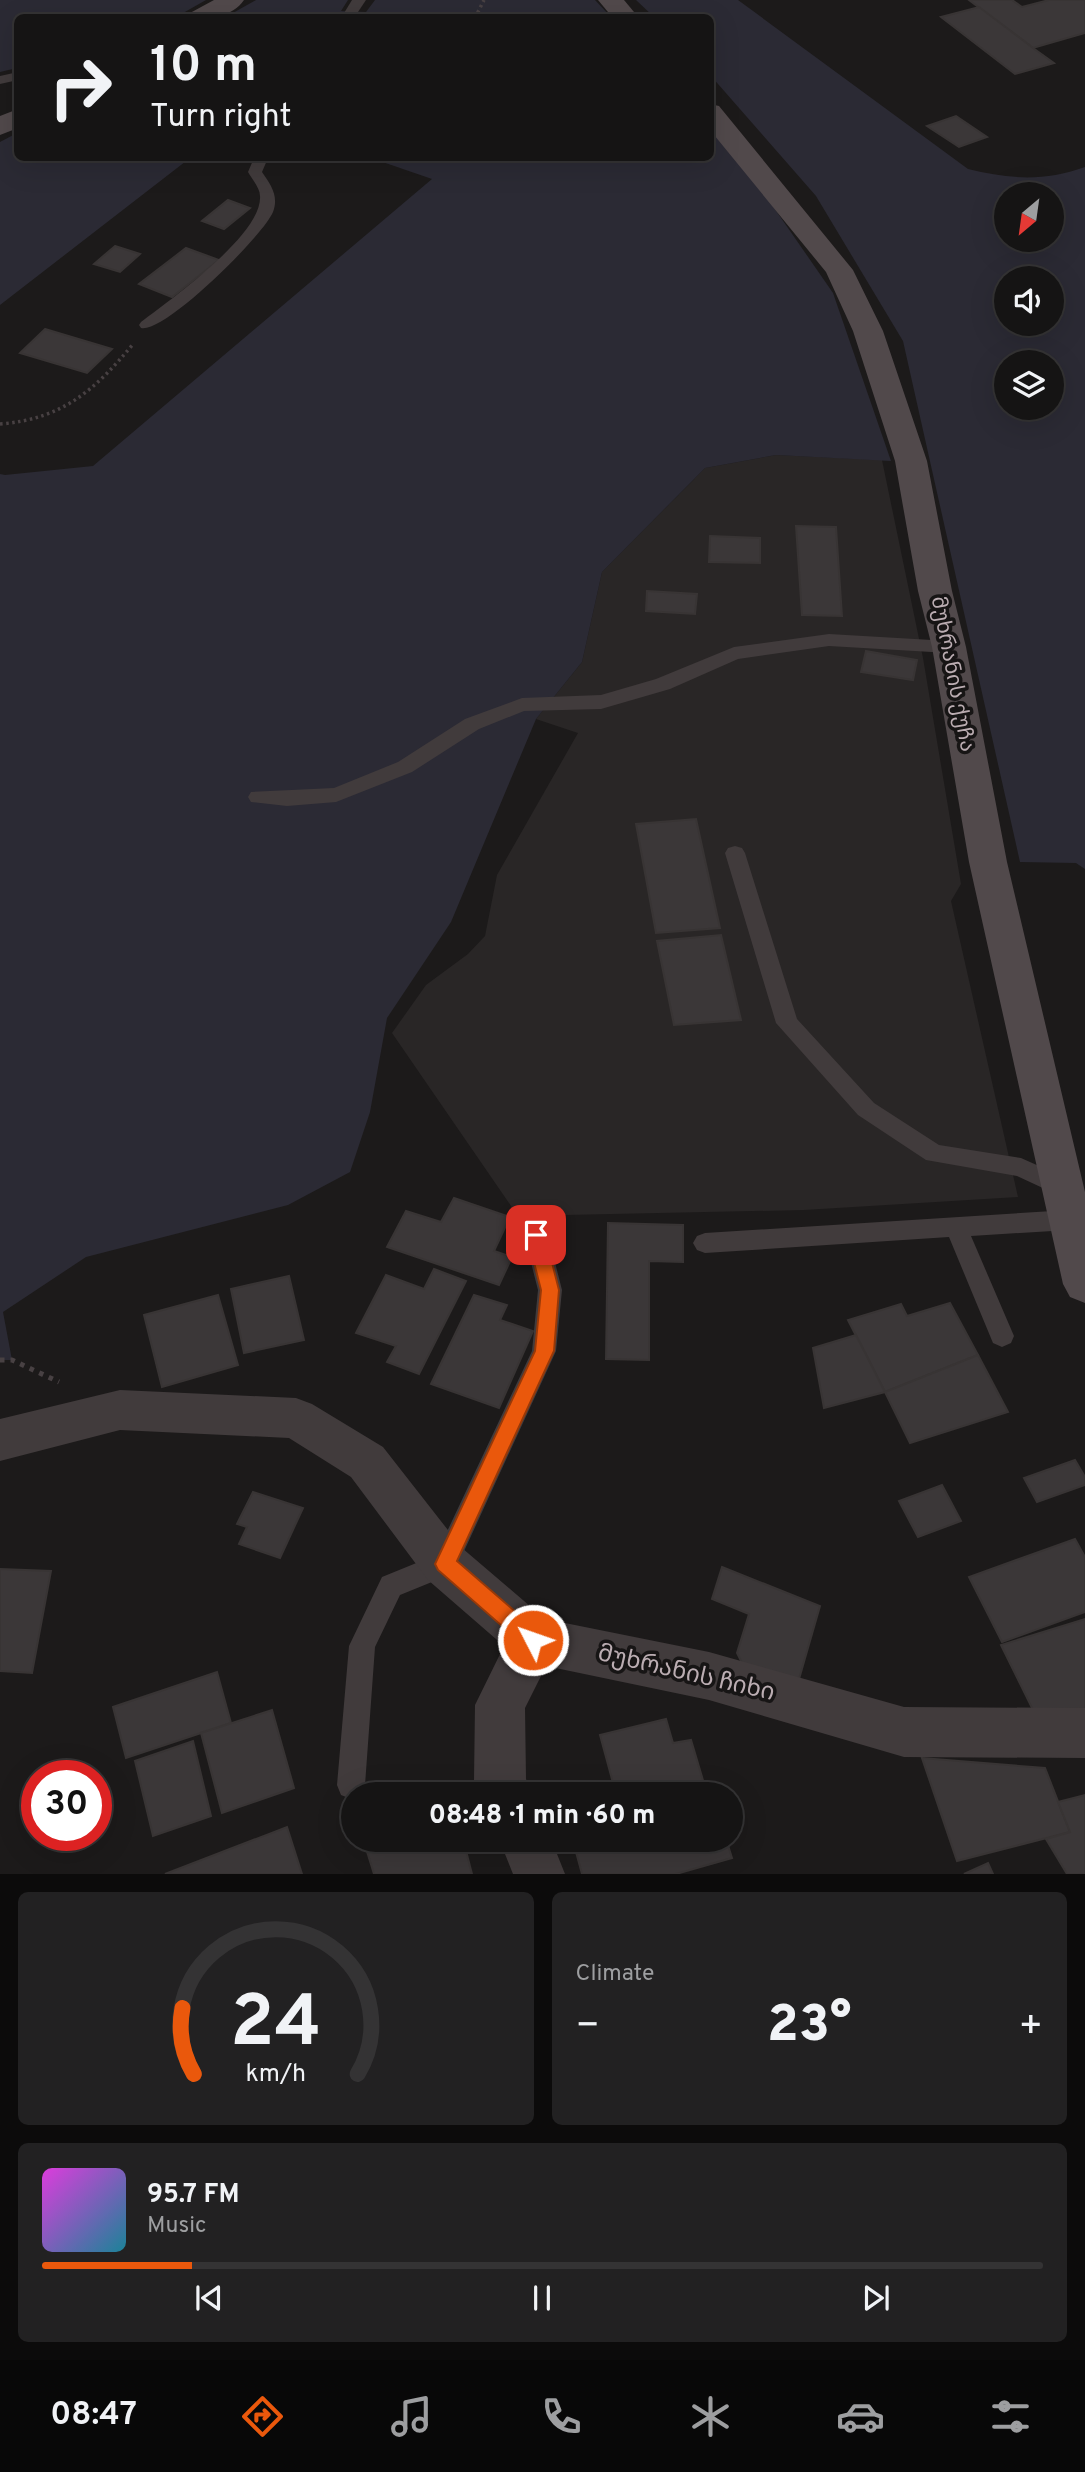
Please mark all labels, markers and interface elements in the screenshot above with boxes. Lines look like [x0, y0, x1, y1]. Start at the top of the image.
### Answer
text: 10 m [150, 37, 257, 99]
icon: right [35, 42, 126, 133]
text: Turn right [150, 98, 292, 138]
north arrow [994, 182, 1064, 252]
map controls [994, 182, 1064, 420]
button: sound [994, 266, 1064, 336]
button: layers [994, 350, 1064, 420]
street label: მუხრანის ქუჩა [924, 594, 980, 754]
pin [506, 1205, 566, 1265]
icon: arrive [517, 1216, 555, 1254]
position arrow [496, 1603, 570, 1677]
street label: მუხრანის ჩიხი [595, 1639, 777, 1709]
speed limit sign: 30 [21, 1760, 112, 1851]
text: 08:48 · 1 min · 60 m [429, 1800, 655, 1833]
text: Climate [576, 1960, 654, 1989]
text: 24 [230, 1981, 321, 2073]
text: 23° [767, 1994, 852, 2060]
text: − [576, 2003, 600, 2052]
text: + [1018, 2003, 1043, 2052]
text: km/h [245, 2059, 306, 2091]
text: 95.7 FM [147, 2179, 239, 2212]
text: Music [147, 2212, 207, 2241]
icon: previous [190, 2279, 228, 2317]
icon: pause [523, 2279, 561, 2317]
icon: next [857, 2279, 895, 2317]
icon: directions [238, 2392, 287, 2441]
icon: music [387, 2392, 436, 2441]
icon: phone [537, 2392, 586, 2441]
icon: climate [686, 2392, 735, 2441]
icon: car [836, 2392, 885, 2441]
icon: filters [986, 2392, 1035, 2441]
text: 08:47 [50, 2396, 137, 2436]

